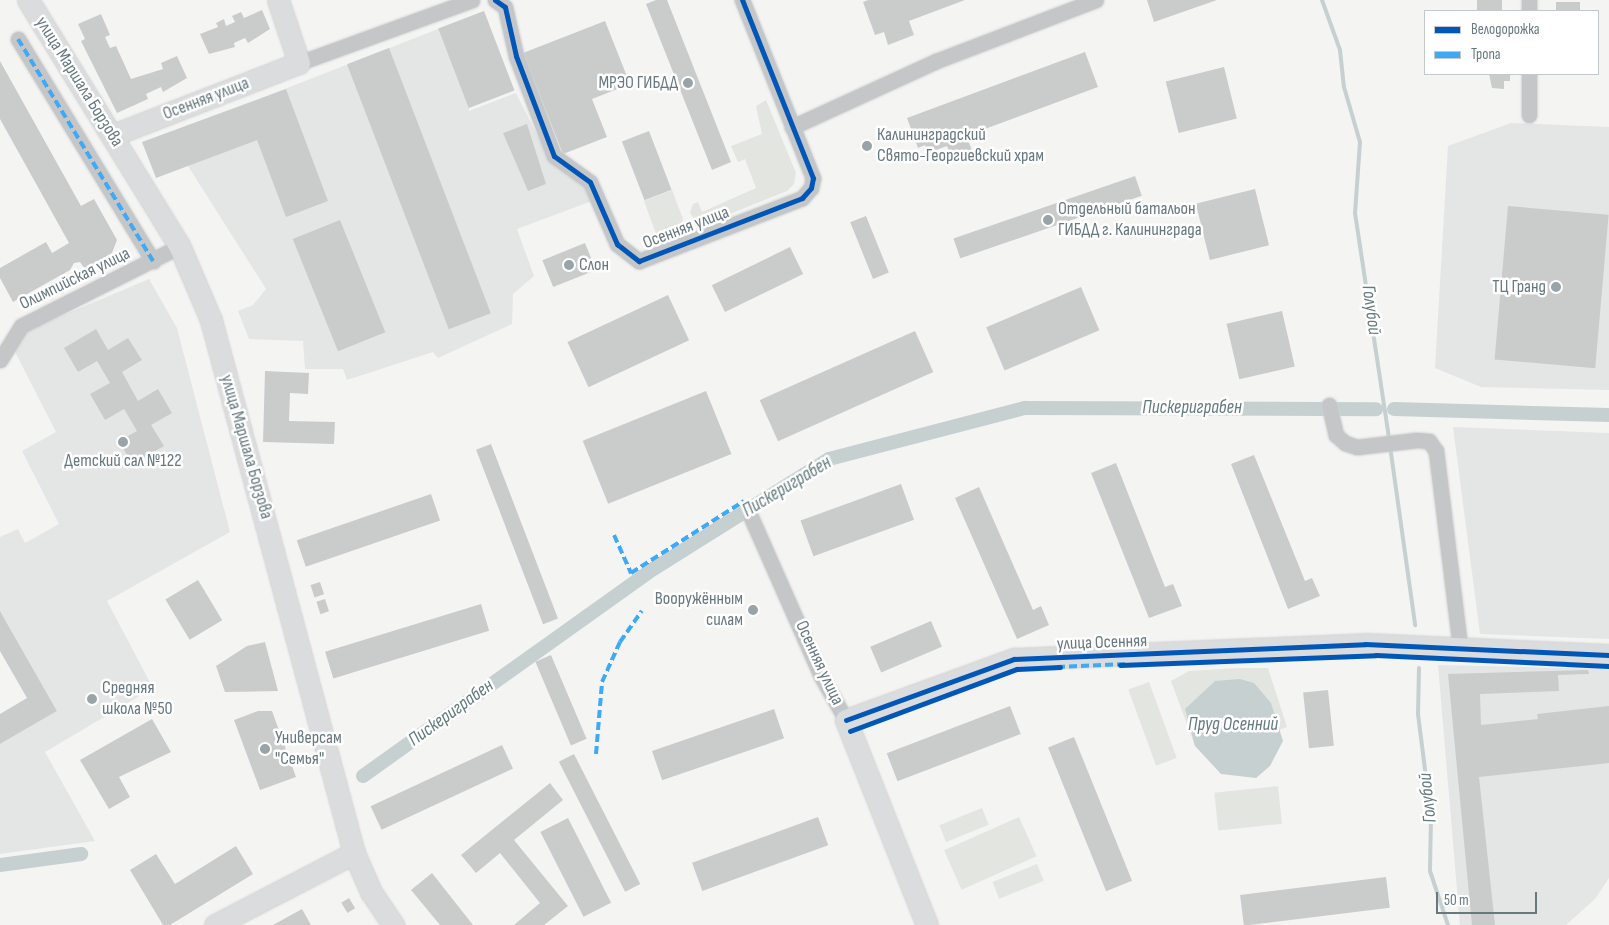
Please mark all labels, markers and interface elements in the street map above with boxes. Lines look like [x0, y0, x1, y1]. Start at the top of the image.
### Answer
legend [1424, 10, 1599, 75]
street label: улица Маршала Борзова [30, 13, 128, 151]
text: Велодорожка [1471, 20, 1540, 39]
text: Тропа [1471, 45, 1501, 64]
place label: МРЭО ГИБДД [598, 72, 678, 94]
street label: Осенняя улица [160, 73, 252, 125]
marker: МРЭО ГИБДД [682, 77, 694, 89]
place label: Калининградский Свято-Георгиевский храм [877, 125, 1044, 168]
marker: Калининградский Свято-Георгиевский храм [861, 140, 873, 152]
place label: Отдельный батальон ГИБДД г. Калининграда [1058, 199, 1202, 242]
street label: Осенняя улица [640, 202, 732, 254]
marker: Отдельный батальон ГИБДД г. Калининграда [1042, 214, 1054, 226]
street label: Олимпийская улица [16, 243, 134, 315]
place label: Слон [579, 254, 609, 276]
marker: Слон [563, 259, 575, 271]
place label: ТЦ Гранд [1492, 276, 1546, 298]
marker: ТЦ Гранд [1550, 281, 1562, 293]
water label: Голубой [1356, 284, 1386, 336]
street label: улица Маршала Борзова [215, 372, 277, 522]
water label: Пискериграбен [1142, 397, 1242, 419]
marker: Детский сал №122 [117, 436, 129, 448]
place label: Детский сал №122 [64, 450, 182, 472]
water label: Пискериграбен [738, 452, 836, 522]
place label: Вооружённым силам [655, 589, 743, 632]
marker: Вооружённым силам [747, 604, 759, 616]
street label: Осенняя улица [790, 617, 848, 709]
street label: улица Осенняя [1056, 631, 1148, 655]
water label: Пискериграбен [404, 675, 498, 751]
place label: Средняя школа №50 [102, 678, 173, 721]
marker: Средняя школа №50 [86, 693, 98, 705]
water label: Пруд Осенний [1188, 714, 1278, 736]
place label: Универсам "Семья" [275, 728, 342, 771]
marker: Универсам "Семья" [259, 743, 271, 755]
water label: Голубой [1414, 772, 1442, 824]
scale bar [1439, 882, 1540, 914]
text: 50 m [1444, 891, 1469, 910]

